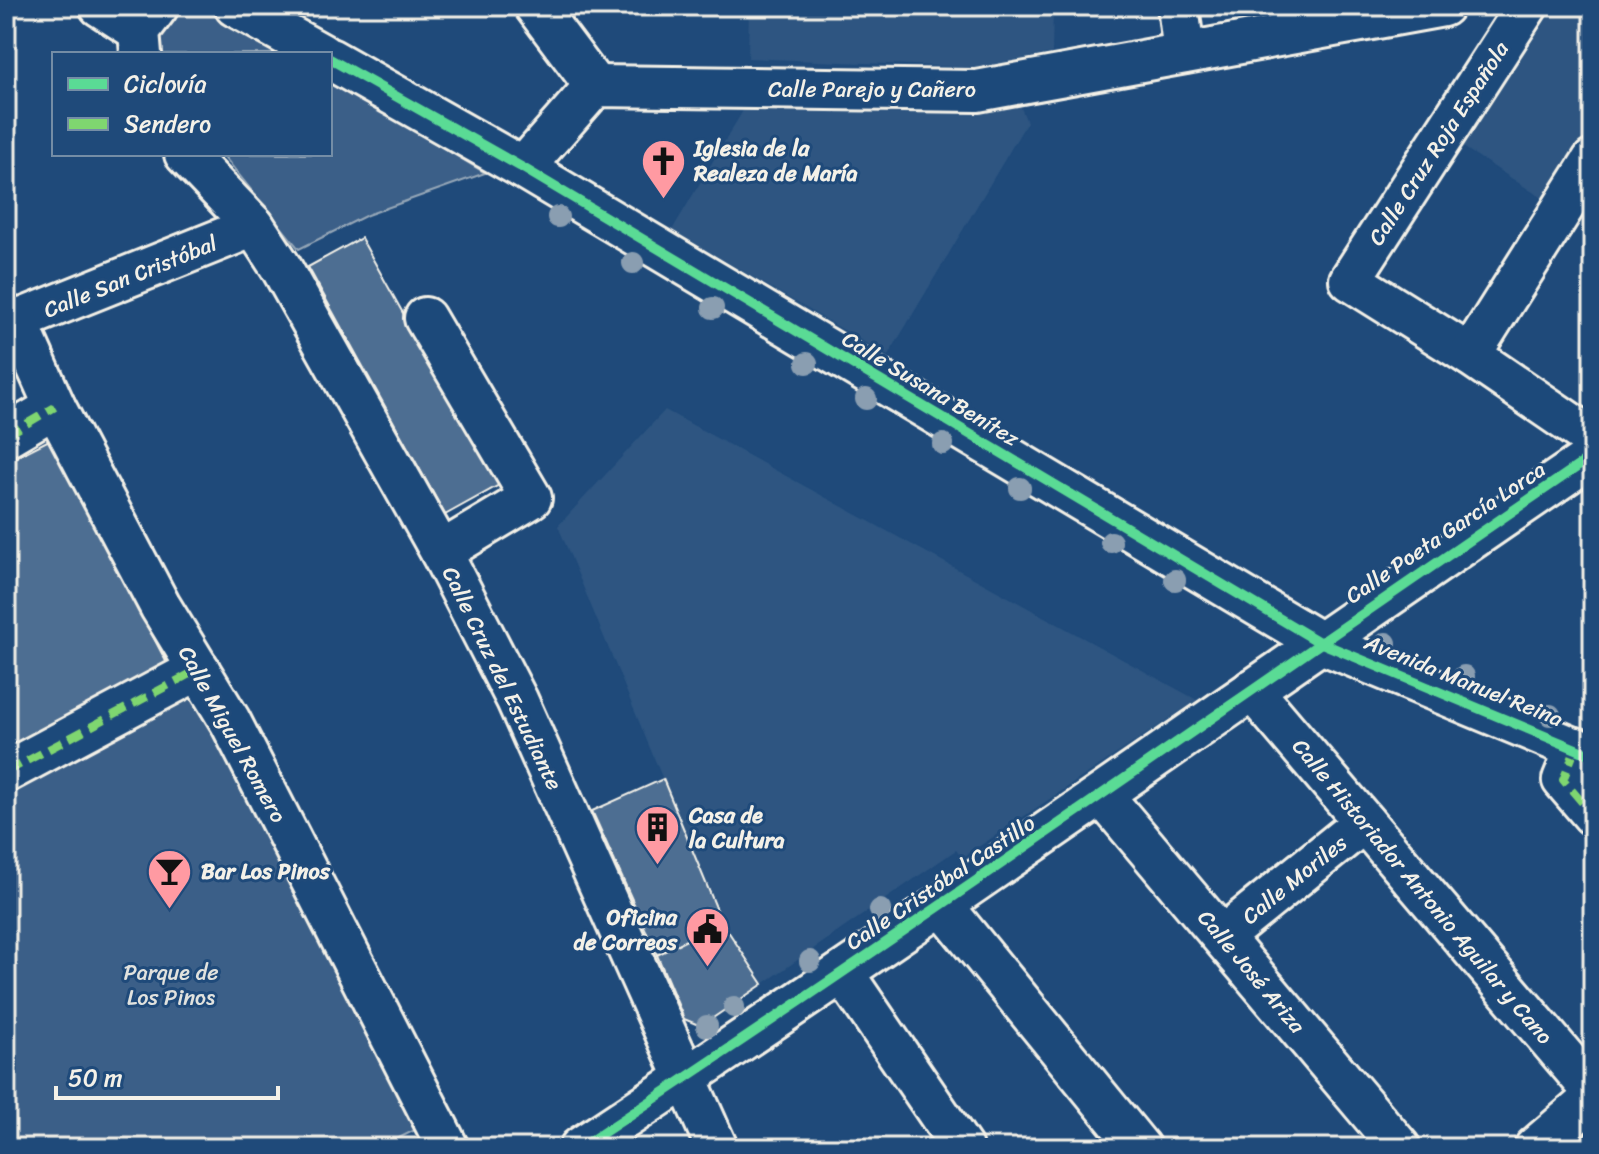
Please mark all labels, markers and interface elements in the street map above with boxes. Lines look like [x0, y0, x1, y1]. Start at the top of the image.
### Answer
street label: Calle Cruz Roja Española [1357, 32, 1520, 253]
legend [52, 52, 332, 156]
text: Ciclovía [124, 63, 206, 105]
street label: Calle Parejo y Cañero [768, 70, 976, 109]
text: Sendero [124, 103, 211, 145]
place label: Iglesia de la Realeza de María [693, 129, 858, 193]
church icon: Iglesia de la Realeza de María [639, 137, 687, 200]
street label: Calle San Cristóbal [37, 224, 224, 329]
street label: Calle Susana Benítez [834, 320, 1028, 457]
street label: Calle Poeta García Lorca [1337, 451, 1554, 614]
street label: Calle Cruz del Estudiante [431, 559, 574, 797]
street label: Avenida Manuel Reina [1358, 622, 1569, 738]
street label: Calle Miguel Romero [167, 638, 298, 830]
street label: Calle Historiador Antonio Aguilar y Cano [1282, 729, 1563, 1054]
place label: Casa de la Cultura [688, 796, 785, 860]
building icon: Casa de la Cultura [634, 804, 682, 867]
street label: Calle Cristóbal Castillo [837, 804, 1043, 961]
street label: Calle Moriles [1233, 824, 1357, 934]
bar icon: Bar Los Pinos [146, 847, 194, 910]
place label: Bar Los Pinos [201, 852, 331, 891]
place label: Oficina de Correos [574, 898, 678, 962]
street label: Calle José Ariza [1188, 900, 1316, 1043]
public building icon: Oficina de Correos [684, 906, 732, 969]
park label: Parque de Los Pinos [123, 953, 219, 1017]
scale bar [56, 1050, 278, 1100]
text: 50 m [68, 1057, 123, 1099]

